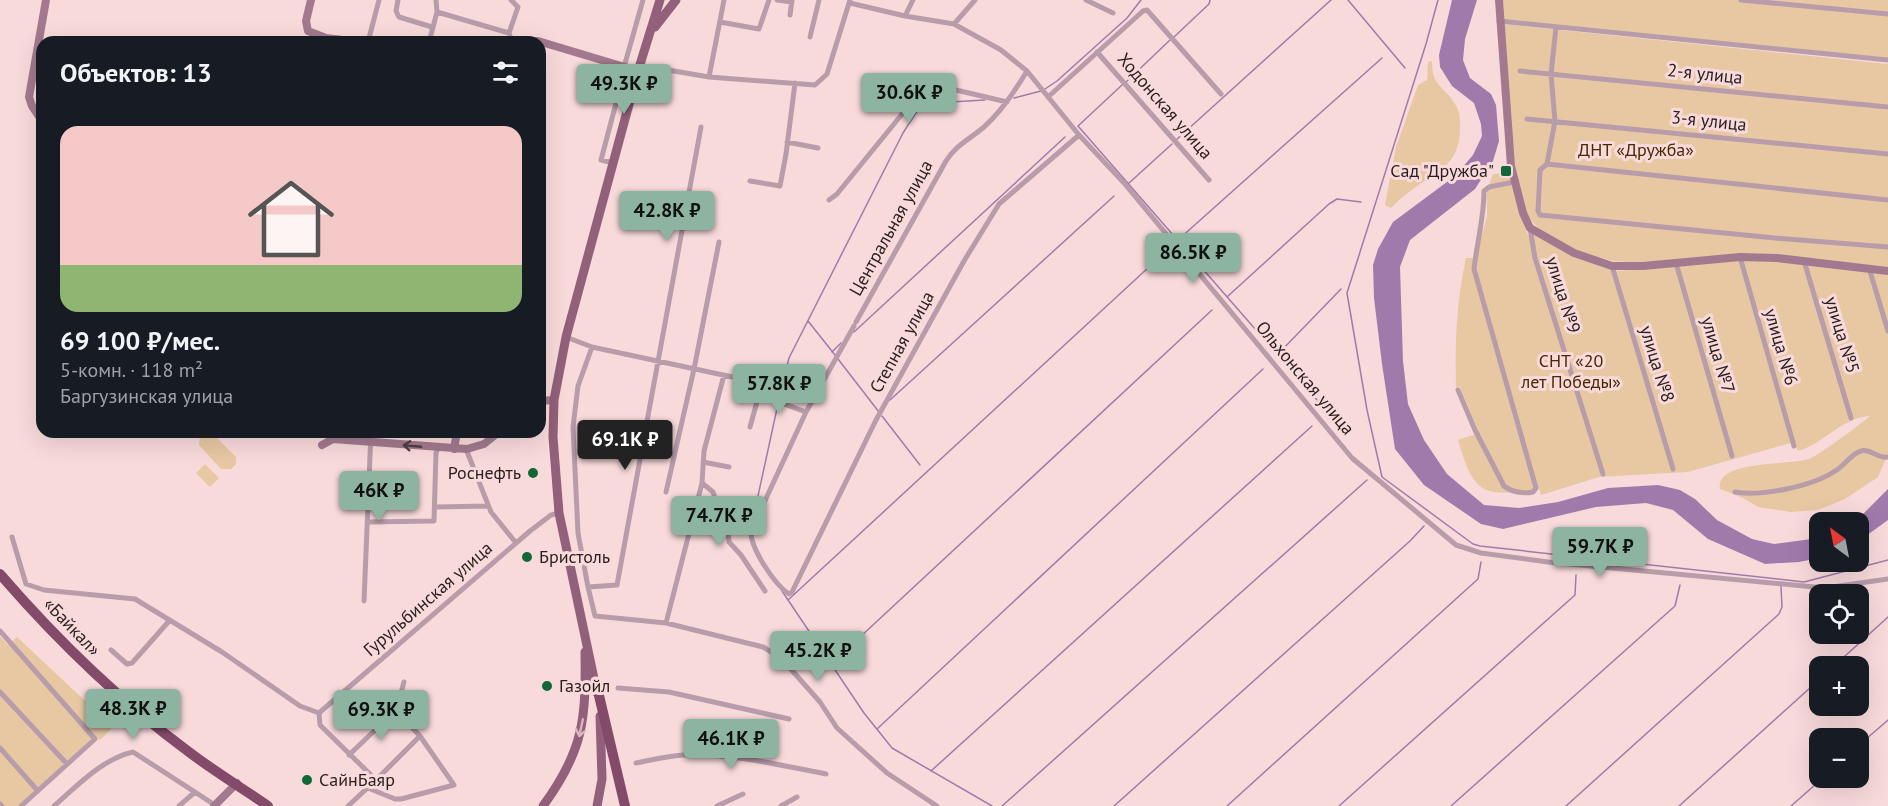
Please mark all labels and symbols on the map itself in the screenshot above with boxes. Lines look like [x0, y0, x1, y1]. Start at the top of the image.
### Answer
street label: Ходонская улица [1113, 48, 1218, 164]
street label: 2-я улица [1666, 58, 1744, 89]
pin: 49.3K ₽ [569, 64, 679, 115]
pin: 30.6K ₽ [854, 73, 964, 124]
street label: 3-я улица [1670, 105, 1748, 136]
park label: ДНТ «Дружба» [1578, 138, 1694, 161]
street label: Центральная улица [844, 156, 937, 300]
place label: Сад "Дружба" [1390, 159, 1494, 182]
marker: Сад "Дружба" [1499, 164, 1513, 178]
pin: 42.8K ₽ [612, 191, 722, 242]
pin: 86.5K ₽ [1138, 233, 1248, 284]
street label: улица №9 [1541, 254, 1586, 336]
street label: Степная улица [864, 287, 939, 397]
street label: улица №5 [1820, 294, 1865, 376]
street label: улица №6 [1760, 306, 1803, 388]
street label: улица №7 [1697, 314, 1740, 396]
street label: Ольхонская улица [1251, 316, 1360, 439]
street label: улица №8 [1635, 323, 1680, 405]
park label: СНТ «20 лет Победы» [1520, 349, 1621, 393]
pin: 57.8K ₽ [724, 364, 834, 415]
pin: 69.1K ₽ [570, 420, 680, 471]
one-way arrow [402, 440, 422, 451]
place label: Роснефть [448, 461, 521, 484]
marker: Роснефть [526, 466, 540, 480]
pin: 46K ₽ [337, 471, 421, 522]
pin: 74.7K ₽ [664, 496, 774, 547]
north arrow [1809, 512, 1869, 572]
pin: 59.7K ₽ [1545, 527, 1655, 578]
street label: Гурульбинская улица [358, 536, 497, 661]
place label: Бристоль [539, 545, 610, 568]
marker: Бристоль [520, 550, 534, 564]
street label: «Байкал» [39, 593, 106, 661]
pin: 45.2K ₽ [763, 631, 873, 682]
place label: Газойл [559, 674, 610, 697]
marker: Газойл [540, 679, 554, 693]
pin: 48.3K ₽ [78, 689, 188, 740]
pin: 69.3K ₽ [326, 690, 436, 741]
one-way arrow [575, 718, 586, 738]
pin: 46.1K ₽ [676, 719, 786, 770]
place label: СайнБаяр [319, 768, 395, 791]
marker: СайнБаяр [300, 773, 314, 787]

